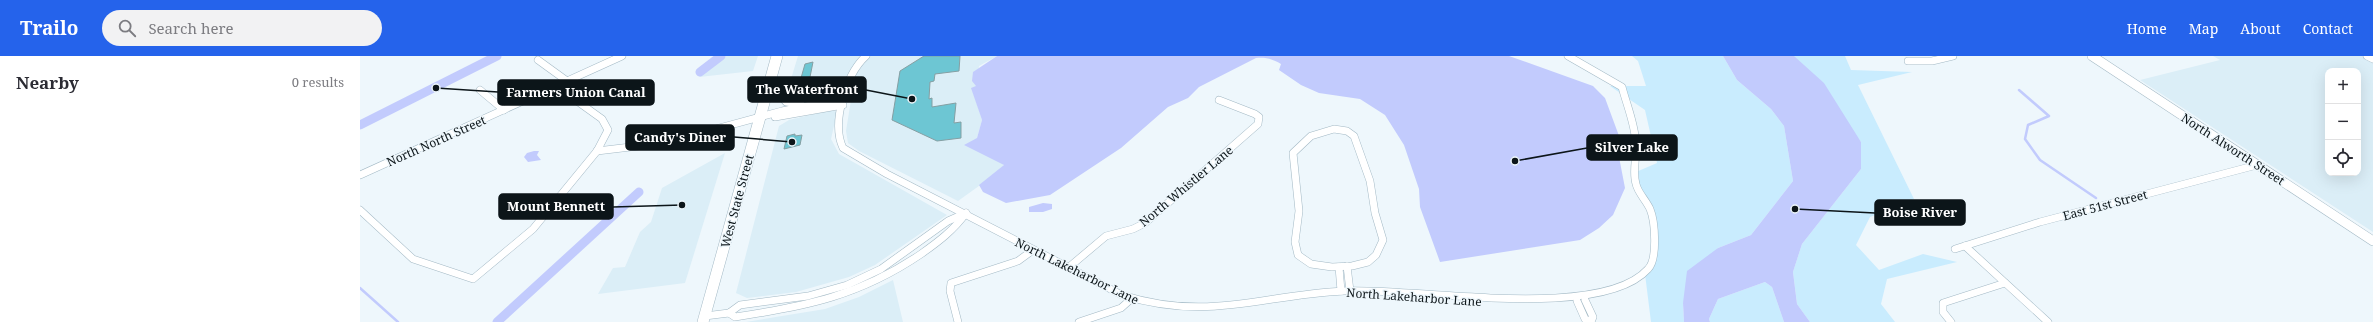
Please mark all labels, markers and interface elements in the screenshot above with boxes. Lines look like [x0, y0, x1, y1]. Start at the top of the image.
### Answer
search box [102, 10, 382, 46]
text: Trailo [20, 15, 78, 41]
icon: search [116, 17, 138, 39]
text: Search here [148, 18, 234, 38]
text: Home [2127, 19, 2167, 38]
text: Map [2189, 19, 2218, 38]
text: About [2240, 19, 2281, 38]
text: Contact [2303, 19, 2353, 38]
map controls [2325, 68, 2361, 176]
button: + [2325, 68, 2361, 104]
text: Nearby [16, 71, 79, 94]
text: 0 results [292, 73, 344, 91]
callout: The Waterfront [748, 77, 866, 102]
callout: Farmers Union Canal [498, 80, 654, 105]
text: The Waterfront [756, 80, 858, 98]
text: Farmers Union Canal [506, 83, 646, 101]
button: − [2325, 104, 2361, 140]
street label: North Alworth Street [2178, 109, 2288, 189]
street label: North North Street [384, 111, 488, 171]
callout: Candy's Diner [626, 125, 734, 150]
text: Candy's Diner [634, 128, 726, 146]
callout: Silver Lake [1587, 135, 1677, 160]
text: Silver Lake [1595, 138, 1669, 156]
button: locate [2325, 140, 2361, 176]
street label: North Whistler Lane [1135, 142, 1237, 230]
street label: West State Street [716, 153, 758, 249]
street label: East 51st Street [2061, 186, 2149, 224]
callout: Mount Bennett [499, 194, 613, 219]
text: Mount Bennett [507, 197, 605, 215]
callout: Boise River [1875, 200, 1965, 225]
text: Boise River [1883, 203, 1957, 221]
street label: North Lakeharbor Lane [1012, 234, 1142, 308]
street label: North Lakeharbor Lane [1346, 284, 1482, 310]

